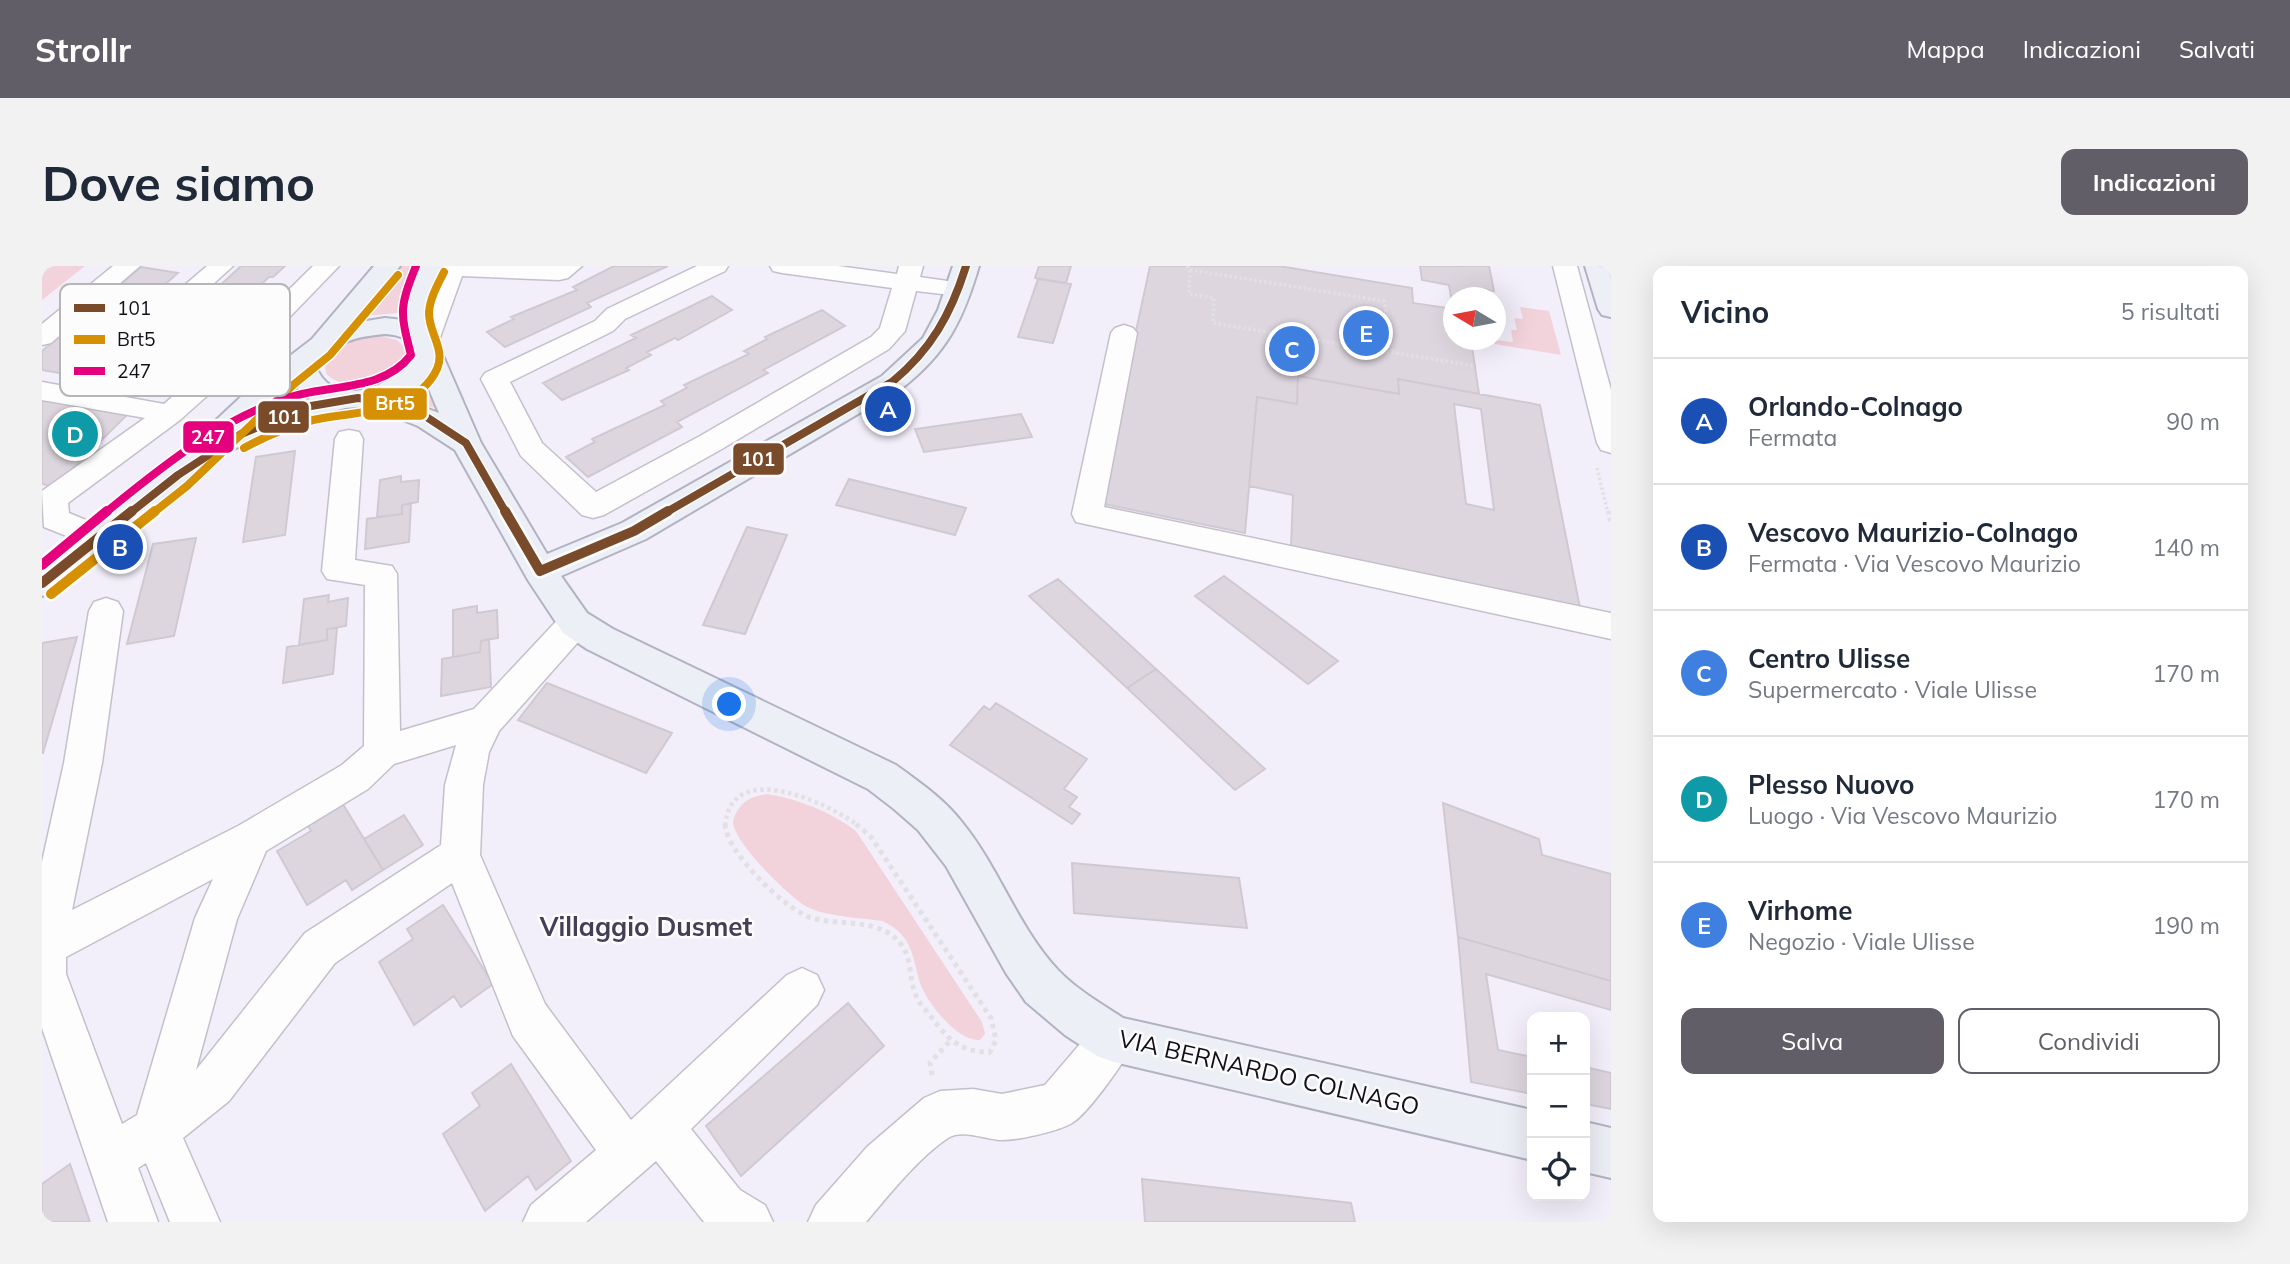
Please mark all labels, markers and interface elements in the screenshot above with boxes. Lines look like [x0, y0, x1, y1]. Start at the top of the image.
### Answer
text: Strollr [35, 29, 131, 70]
text: Mappa [1906, 34, 1985, 64]
text: Indicazioni [2023, 34, 2141, 64]
text: Salvati [2179, 34, 2255, 64]
button: Indicazioni [2061, 149, 2248, 215]
text: Dove siamo [42, 152, 315, 213]
legend [60, 284, 290, 396]
north arrow [1443, 287, 1506, 350]
text: Vicino [1681, 293, 1769, 331]
text: 101 [117, 296, 151, 320]
text: 5 risultati [2121, 297, 2220, 326]
pin: E [1343, 307, 1389, 359]
pin: C [1269, 323, 1315, 375]
text: Brt5 [117, 327, 155, 351]
text: 247 [117, 359, 151, 383]
pin: A [865, 383, 911, 435]
line badge: Brt5 [362, 387, 428, 421]
text: Orlando-Colnago [1748, 390, 1963, 423]
text: Brt5 [375, 391, 415, 415]
line badge: 101 [257, 400, 310, 434]
text: 101 [267, 405, 301, 429]
text: A [1695, 407, 1713, 436]
text: 90 m [2166, 407, 2220, 436]
pin: D [52, 408, 98, 460]
line badge: 247 [182, 420, 235, 454]
text: Fermata [1748, 423, 1837, 452]
text: 247 [191, 425, 225, 449]
line badge: 101 [732, 442, 785, 476]
text: 101 [741, 447, 775, 471]
text: Vescovo Maurizio-Colnago [1748, 516, 2078, 549]
pin: B [97, 521, 143, 573]
text: B [1696, 533, 1712, 562]
text: 140 m [2152, 533, 2220, 562]
text: Fermata · Via Vescovo Maurizio [1748, 549, 2081, 578]
text: Centro Ulisse [1748, 642, 1910, 675]
text: C [1696, 659, 1712, 688]
text: 170 m [2152, 659, 2220, 688]
text: Supermercato · Viale Ulisse [1748, 675, 2037, 704]
your location [712, 687, 746, 721]
text: Plesso Nuovo [1748, 768, 1914, 801]
text: D [1695, 785, 1713, 814]
text: 170 m [2152, 785, 2220, 814]
text: Luogo · Via Vescovo Maurizio [1748, 801, 2057, 830]
text: Virhome [1748, 894, 1852, 927]
district label: Villaggio Dusmet [539, 910, 752, 943]
text: E [1697, 911, 1711, 940]
text: 190 m [2152, 911, 2220, 940]
text: Negozio · Viale Ulisse [1748, 927, 1975, 956]
button: Salva [1681, 1008, 1944, 1074]
button: Condividi [1958, 1008, 2220, 1074]
map controls [1527, 1012, 1590, 1201]
button: + [1527, 1012, 1590, 1075]
street label: VIA BERNARDO COLNAGO [1116, 1023, 1422, 1121]
button: − [1527, 1075, 1590, 1138]
button: locate [1527, 1138, 1590, 1201]

